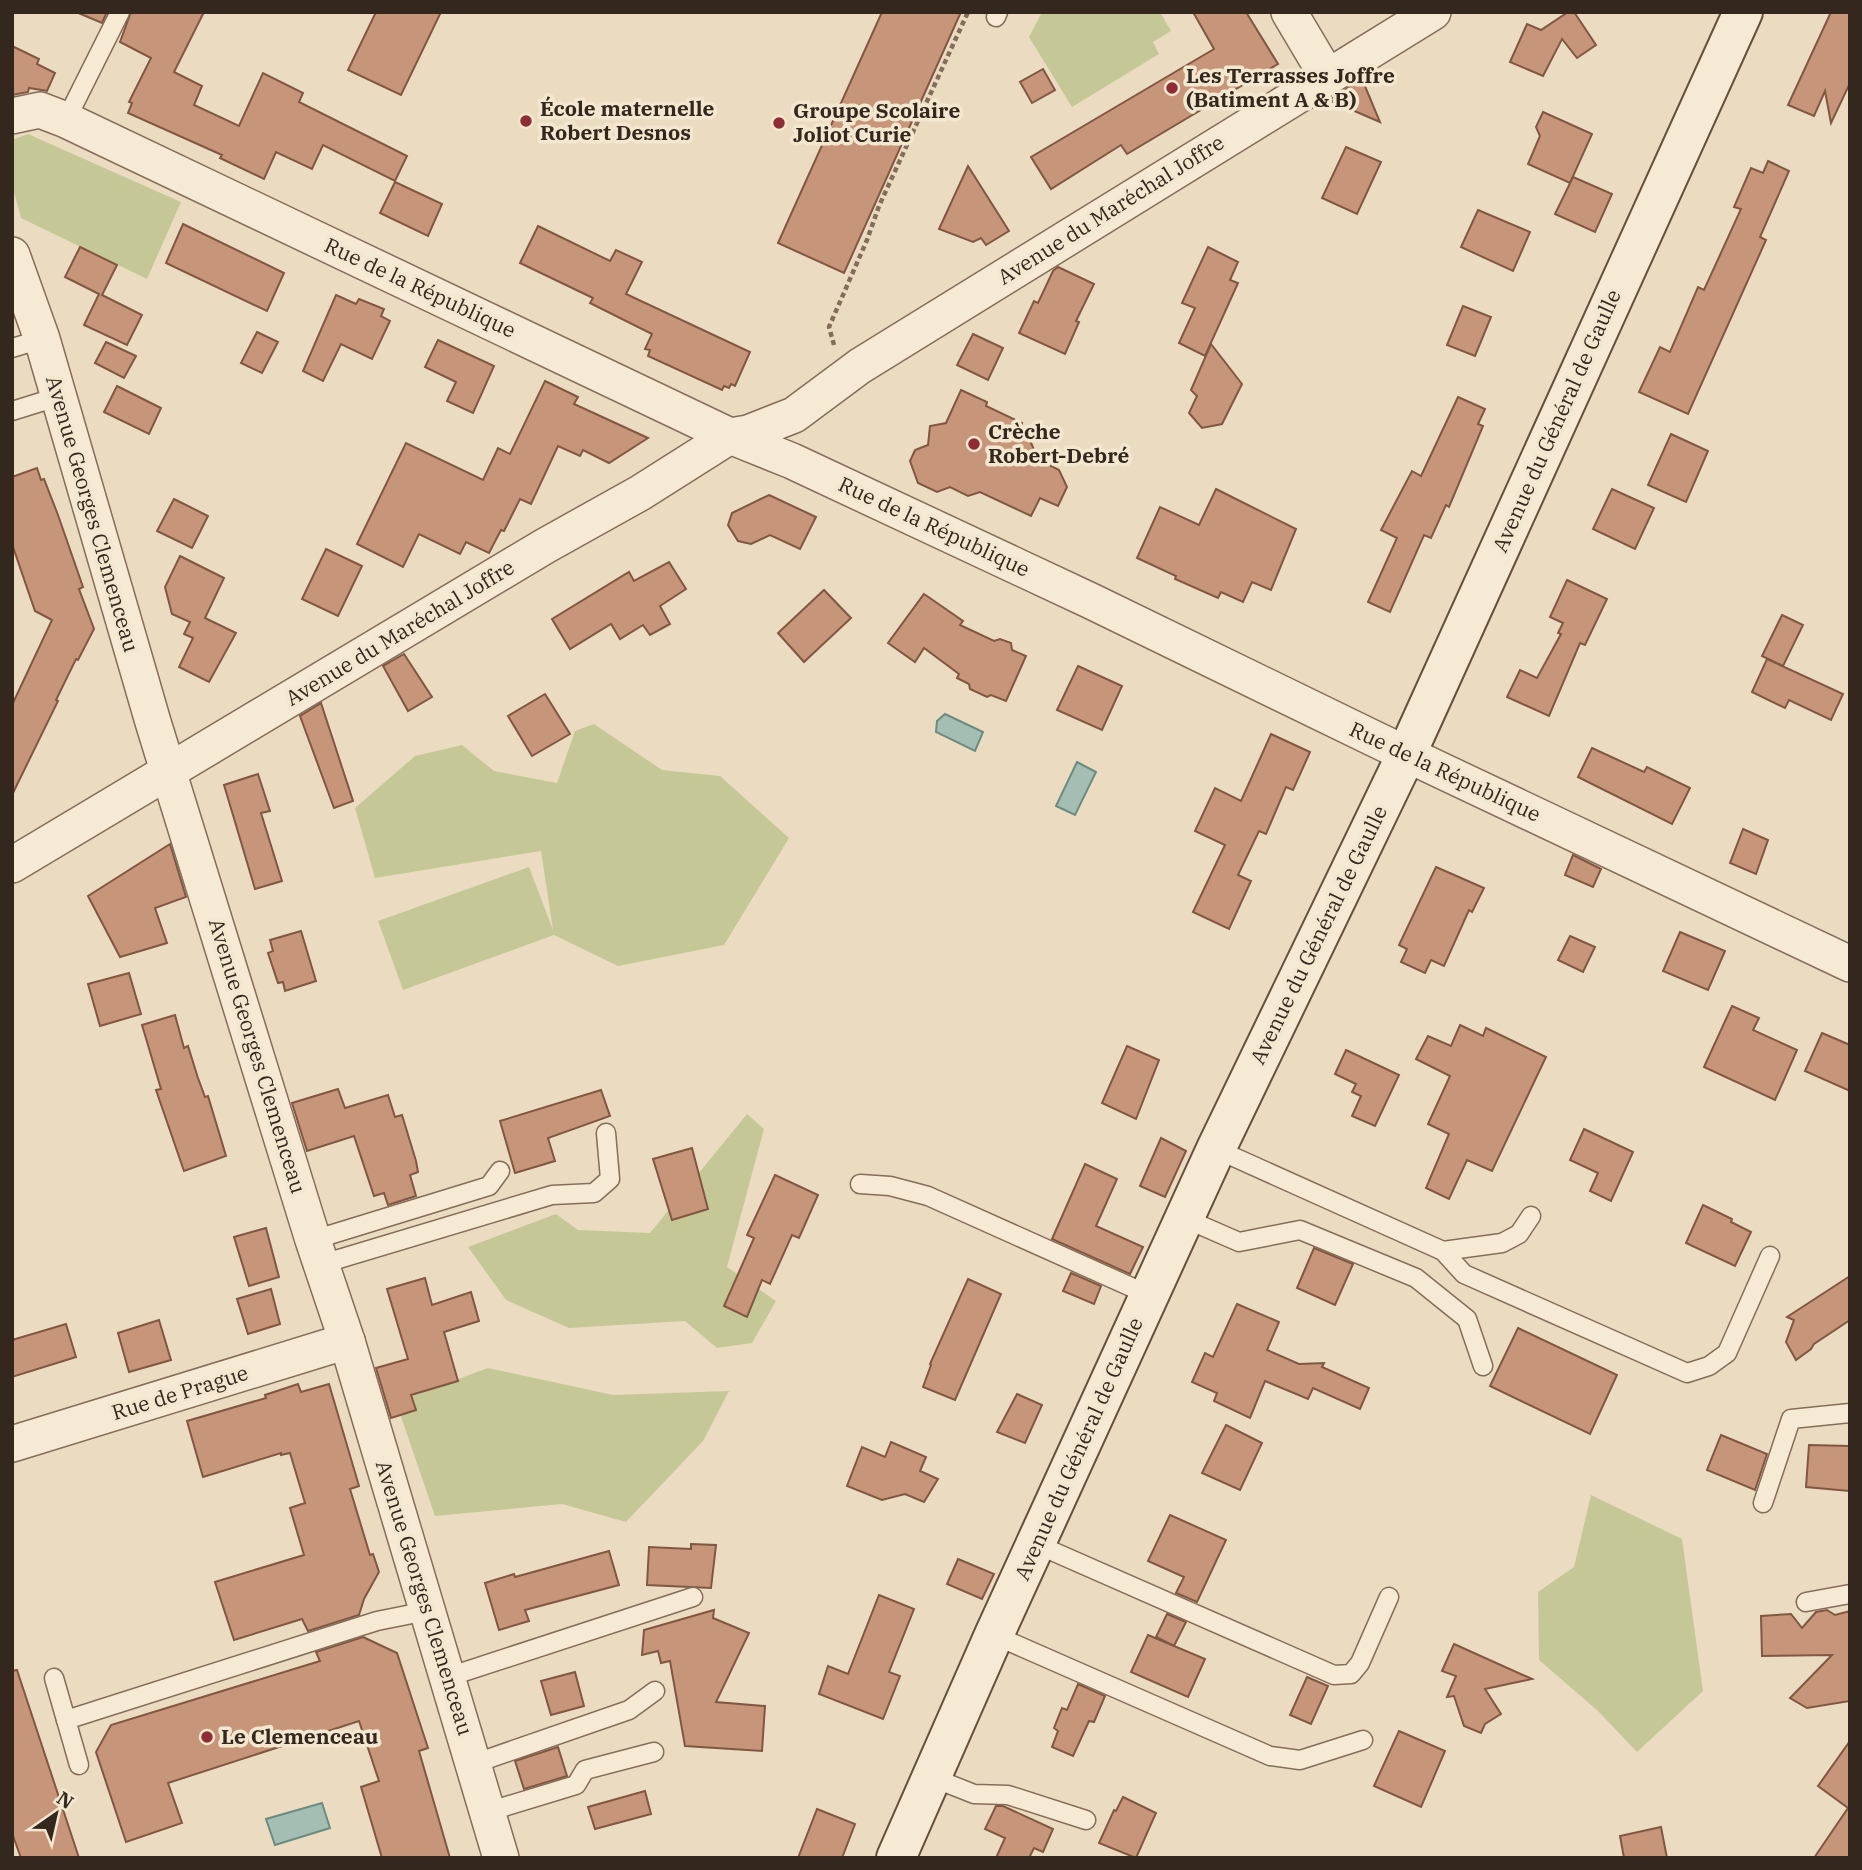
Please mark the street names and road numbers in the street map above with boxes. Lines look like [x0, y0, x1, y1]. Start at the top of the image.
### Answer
street label: Avenue du Maréchal Joffre [992, 128, 1229, 291]
street label: Rue de la République [320, 230, 521, 344]
street label: Avenue du Général de Gaulle [1485, 285, 1627, 556]
street label: Avenue Georges Clemenceau [40, 372, 146, 655]
street label: Rue de la République [834, 469, 1035, 583]
street label: Avenue du Maréchal Joffre [280, 553, 519, 712]
street label: Rue de la République [1345, 714, 1546, 828]
street label: Avenue du Général de Gaulle [1243, 800, 1393, 1069]
street label: Avenue Georges Clemenceau [203, 915, 313, 1197]
street label: Avenue du Général de Gaulle [1007, 1313, 1149, 1584]
street label: Rue de Prague [108, 1358, 251, 1426]
street label: Avenue Georges Clemenceau [370, 1457, 480, 1739]

